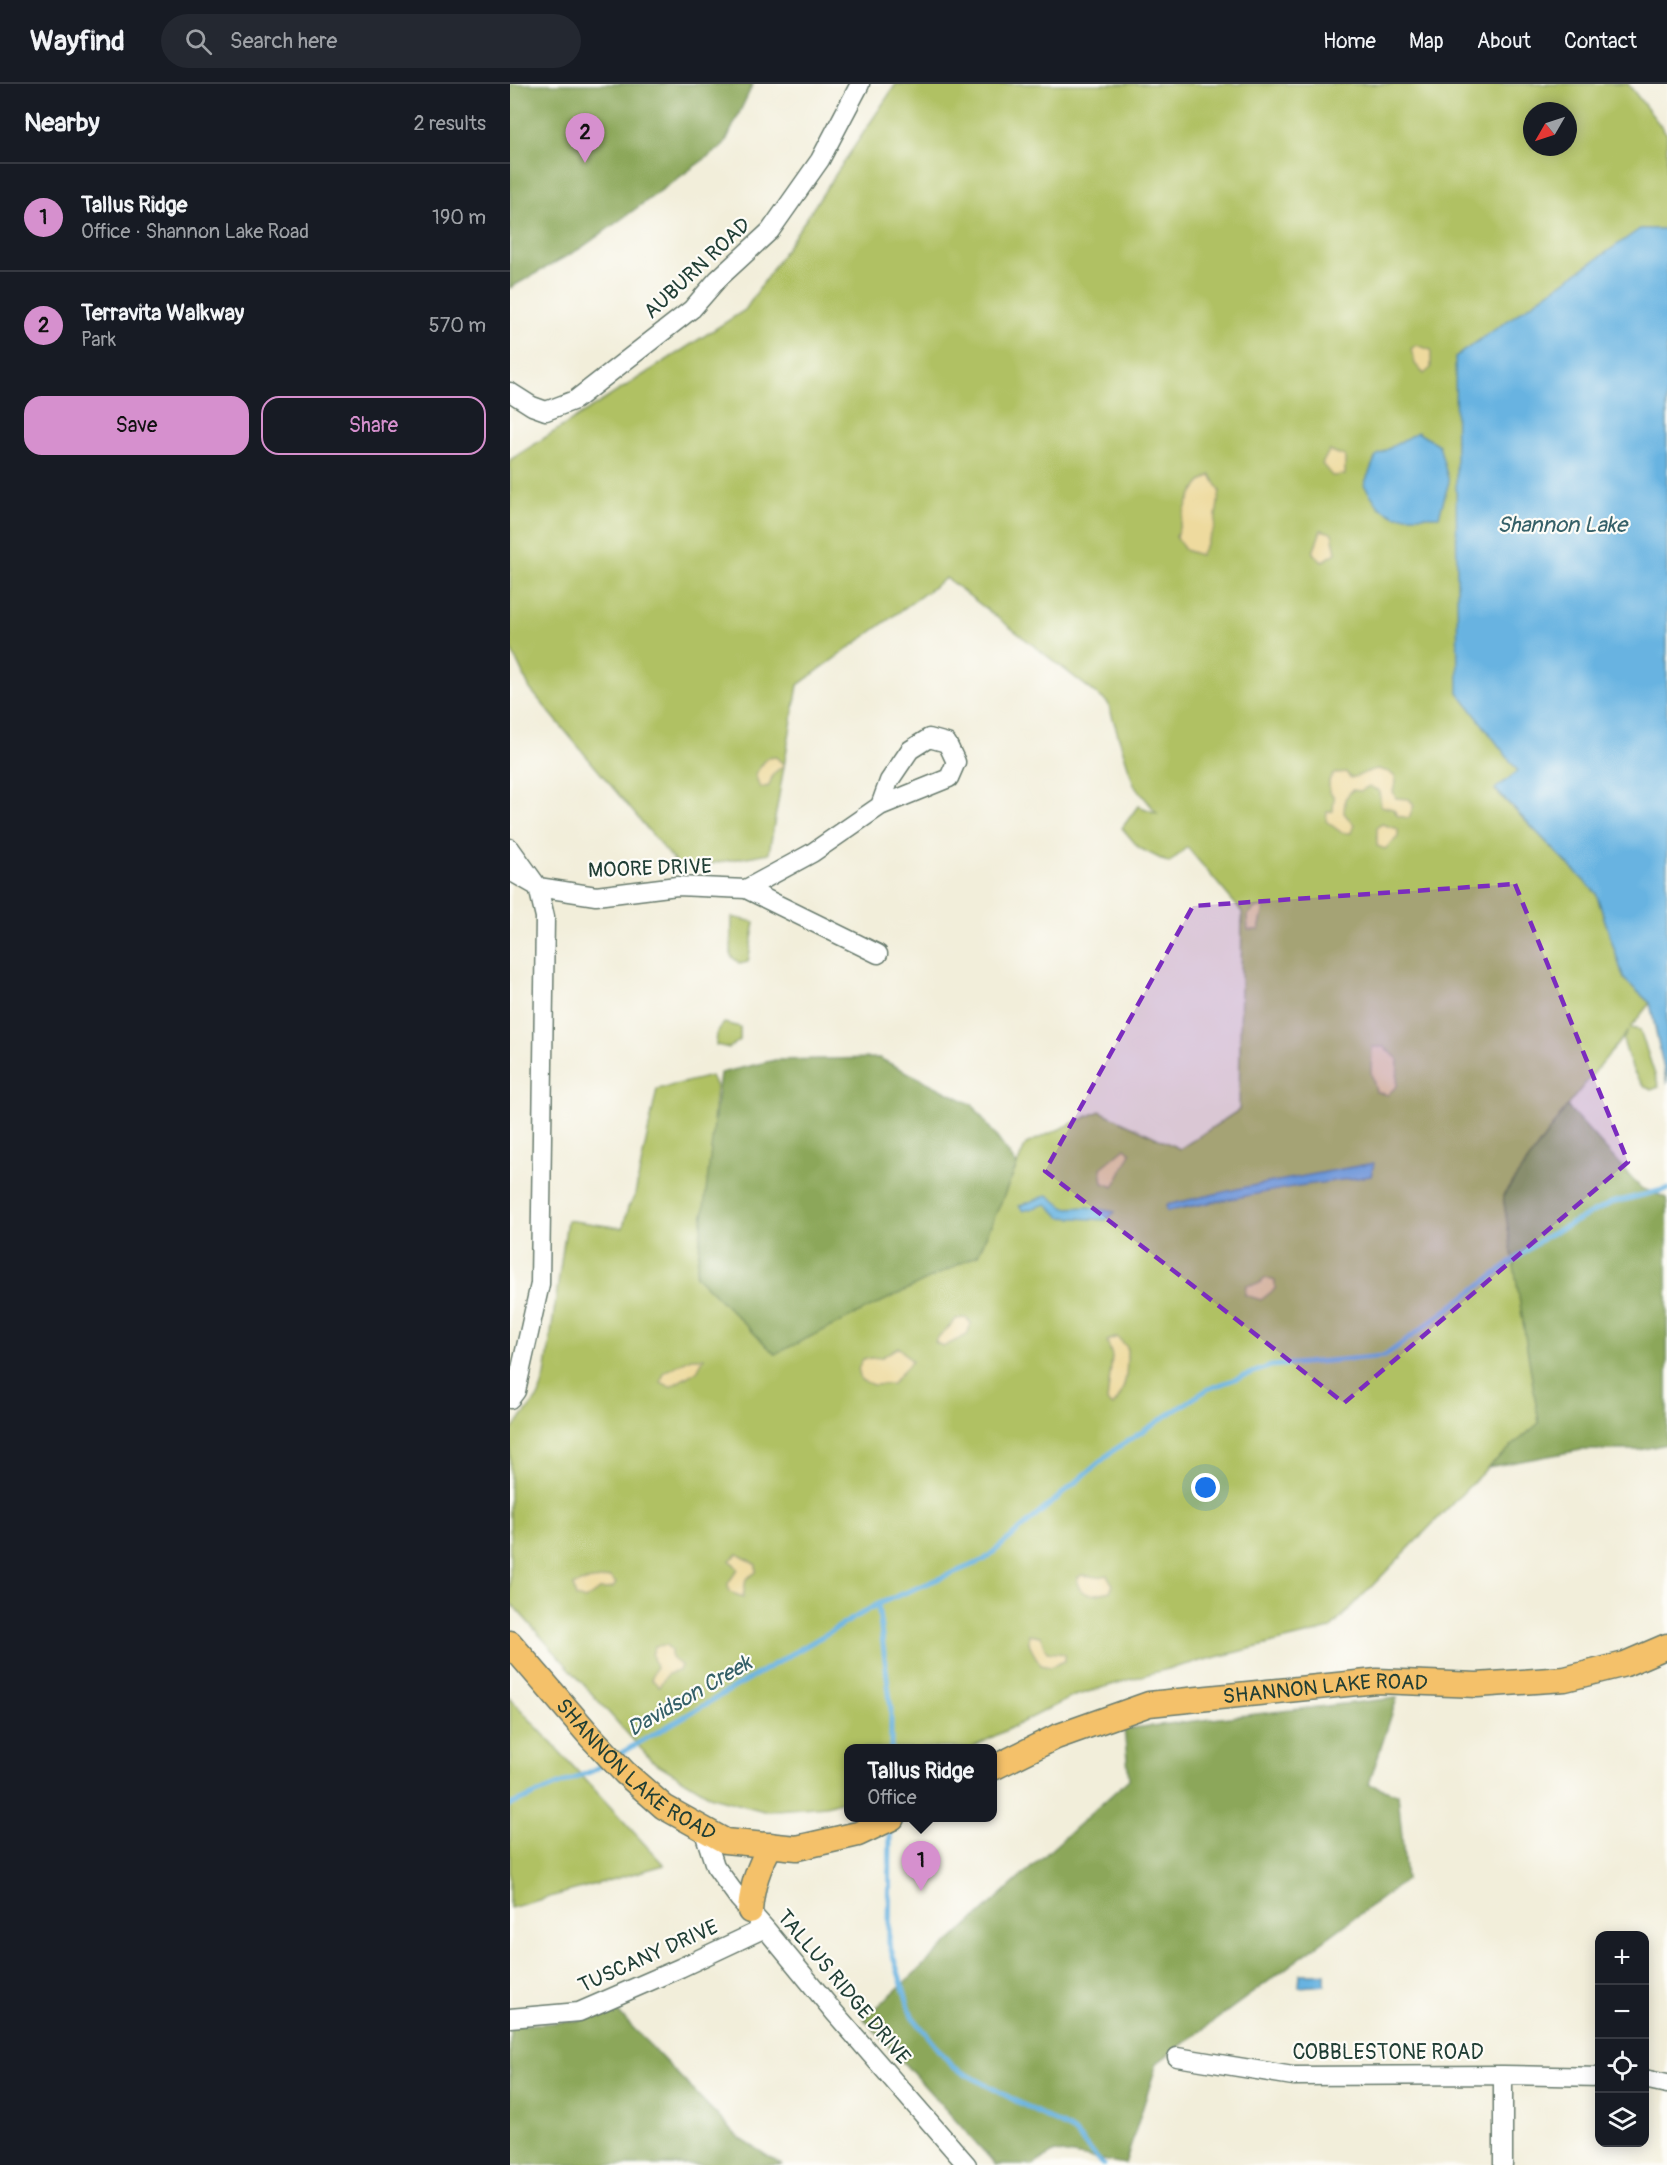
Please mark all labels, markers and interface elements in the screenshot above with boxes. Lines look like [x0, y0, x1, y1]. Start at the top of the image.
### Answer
search box [161, 14, 581, 68]
text: Wayfind [30, 24, 125, 59]
icon: search [182, 25, 215, 58]
text: Search here [230, 27, 337, 55]
text: Home [1323, 28, 1376, 55]
text: Map [1409, 28, 1444, 55]
text: About [1477, 28, 1531, 55]
text: Contact [1564, 28, 1637, 55]
north arrow [1523, 102, 1577, 156]
text: Nearby [24, 107, 100, 139]
text: 2 results [414, 111, 486, 136]
pin: 2 [566, 113, 604, 163]
text: Tallus Ridge [81, 191, 187, 219]
text: 1 [40, 205, 47, 230]
text: 190 m [432, 205, 486, 230]
street label: AUBURN ROAD [638, 212, 756, 325]
text: Office · Shannon Lake Road [81, 219, 309, 244]
text: Terravita Walkway [81, 299, 244, 327]
text: 2 [38, 313, 49, 338]
text: 570 m [429, 313, 486, 338]
text: Park [81, 327, 116, 352]
button: Save [24, 396, 249, 455]
button: Share [261, 396, 486, 455]
water label: Shannon Lake [1497, 511, 1629, 539]
street label: MOORE DRIVE [587, 853, 713, 884]
your location [1191, 1473, 1220, 1502]
water label: Davidson Creek [622, 1648, 758, 1743]
street label: SHANNON LAKE ROAD [1222, 1668, 1428, 1710]
street label: SHANNON LAKE ROAD [550, 1693, 721, 1847]
popup [844, 1744, 997, 1822]
text: Tallus Ridge [867, 1757, 974, 1785]
text: Office [867, 1785, 917, 1810]
pin: 1 [902, 1842, 940, 1891]
street label: TALLUS RIDGE DRIVE [771, 1904, 916, 2071]
street label: TUSCANY DRIVE [574, 1914, 722, 1999]
map controls [1595, 1931, 1649, 2147]
button: + [1595, 1931, 1649, 1985]
button: − [1595, 1985, 1649, 2039]
street label: COBBLESTONE ROAD [1292, 2039, 1484, 2066]
button: locate [1595, 2039, 1649, 2093]
button: layers [1595, 2093, 1649, 2147]

